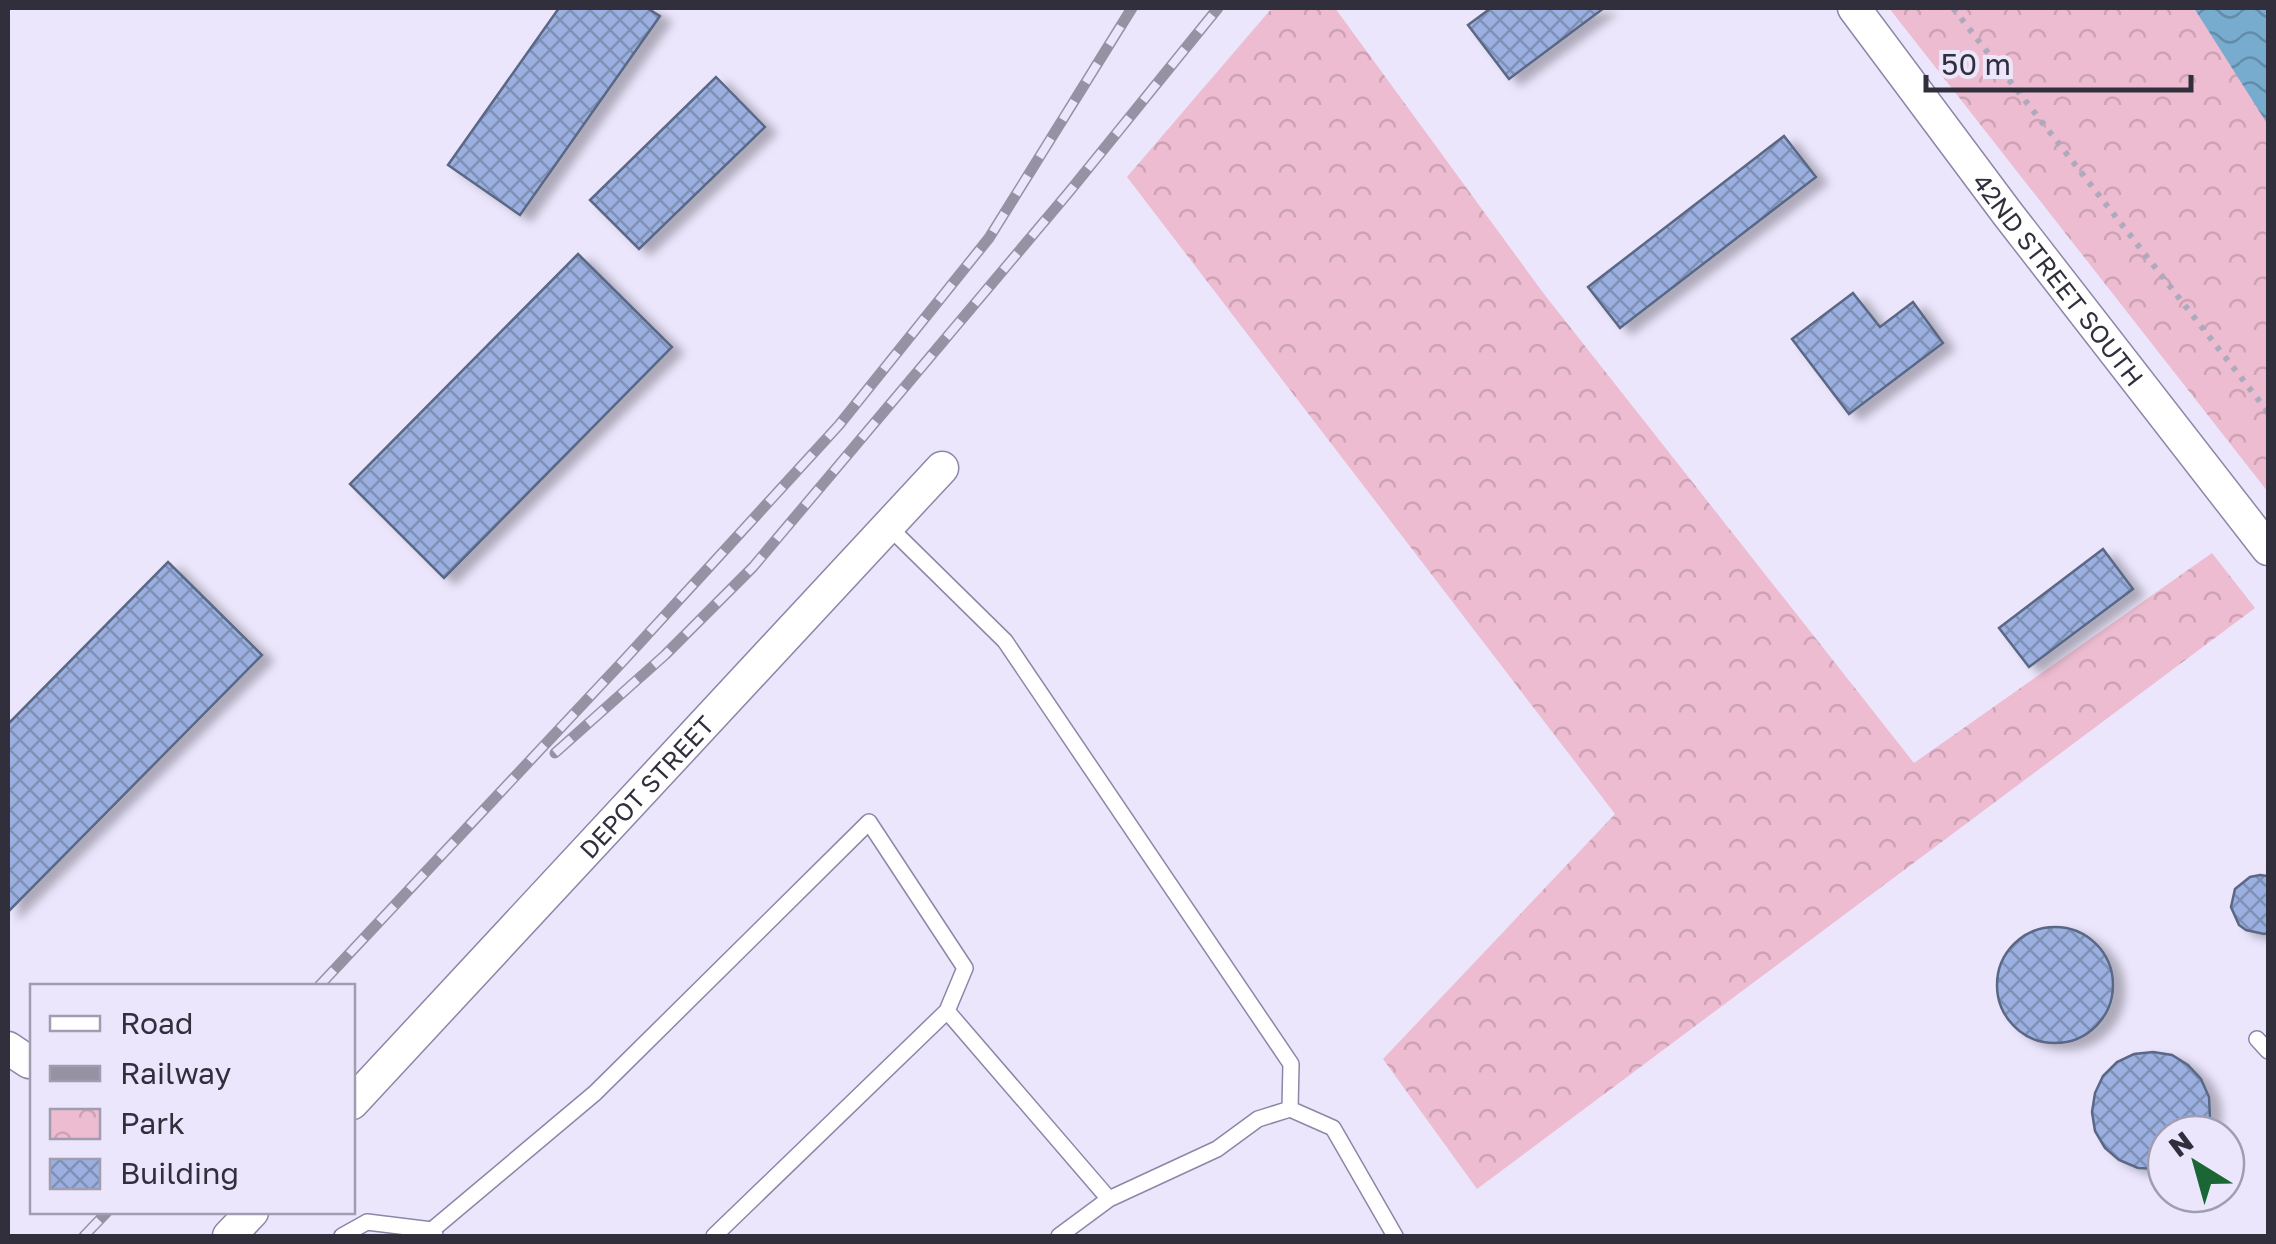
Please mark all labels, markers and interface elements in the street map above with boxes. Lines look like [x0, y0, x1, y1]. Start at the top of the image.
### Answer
scale bar [1926, 30, 2191, 92]
text: 50 m [1941, 46, 2011, 82]
street label: 42ND STREET SOUTH [1967, 167, 2151, 392]
street label: DEPOT STREET [572, 709, 720, 864]
legend [30, 984, 355, 1214]
text: Road [120, 1005, 194, 1041]
text: Railway [120, 1055, 231, 1091]
text: Park [120, 1105, 185, 1141]
north arrow [2146, 1114, 2246, 1214]
text: N [2162, 1124, 2199, 1163]
text: Building [120, 1155, 239, 1191]

